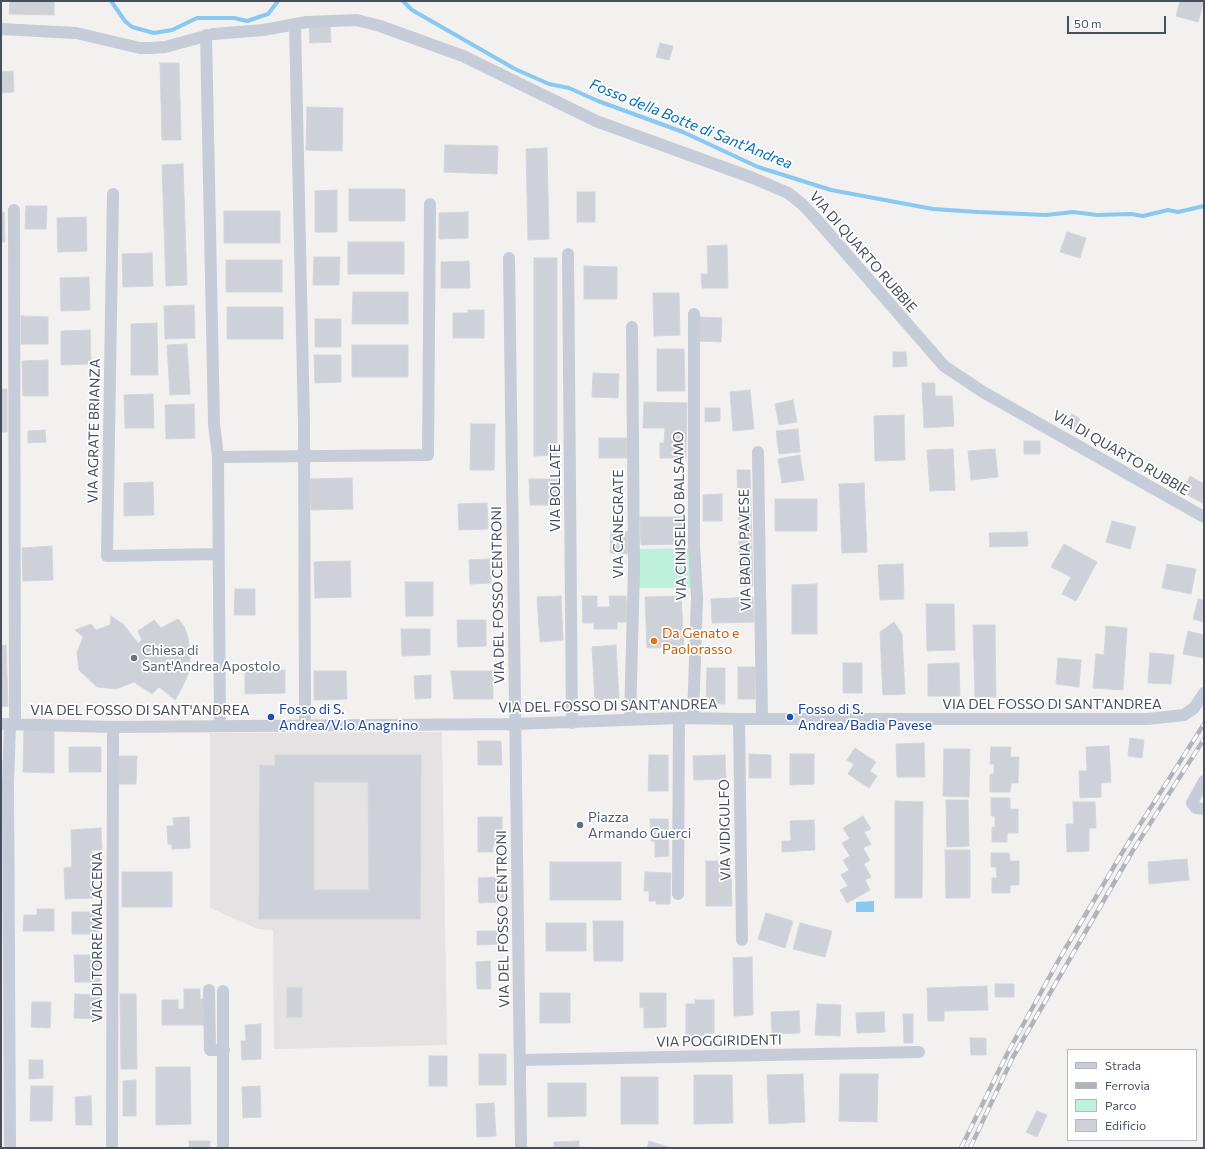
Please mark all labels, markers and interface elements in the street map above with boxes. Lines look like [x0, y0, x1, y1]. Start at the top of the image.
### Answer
scale bar [1069, 8, 1168, 34]
text: 50 m [1074, 16, 1102, 30]
water label: Fosso della Botte di Sant'Andrea [587, 75, 795, 173]
street label: VIA DI QUARTO RUBBIE [806, 188, 920, 316]
street label: VIA AGRATE BRIANZA [84, 358, 104, 504]
street label: VIA DI QUARTO RUBBIE [1050, 407, 1192, 499]
street label: VIA CINISELLO BALSAMO [670, 431, 690, 601]
street label: VIA BOLLATE [547, 444, 563, 532]
street label: VIA CANEGRATE [610, 469, 626, 579]
street label: VIA BADIA PAVESE [736, 489, 754, 611]
street label: VIA DEL FOSSO CENTRONI [488, 506, 508, 684]
place label: Da Genato e Paolorasso [662, 625, 739, 658]
marker: Da Genato e Paolorasso [649, 636, 659, 646]
place label: Chiesa di Sant'Andrea Apostolo [142, 642, 280, 674]
marker: Chiesa di Sant'Andrea Apostolo [129, 653, 139, 663]
street label: VIA DEL FOSSO DI SANT'ANDREA [498, 696, 718, 716]
street label: VIA DEL FOSSO DI SANT'ANDREA [942, 696, 1162, 712]
place label: Fosso di S. Andrea/V.lo Anagnino [279, 701, 418, 734]
place label: Fosso di S. Andrea/Badia Pavese [798, 701, 932, 734]
street label: VIA DEL FOSSO DI SANT'ANDREA [30, 702, 250, 718]
marker: Fosso di S. Andrea/V.lo Anagnino [266, 712, 276, 722]
marker: Fosso di S. Andrea/Badia Pavese [785, 712, 795, 722]
street label: VIA VIDIGULFO [716, 779, 734, 881]
place label: Piazza Armando Guerci [588, 809, 691, 842]
marker: Piazza Armando Guerci [575, 820, 585, 830]
street label: VIA DEL FOSSO CENTRONI [493, 830, 513, 1008]
street label: VIA DI TORRE MALACENA [89, 852, 105, 1022]
street label: VIA POGGIRIDENTI [656, 1032, 782, 1050]
legend [1067, 1049, 1197, 1141]
text: Strada [1105, 1058, 1141, 1072]
text: Ferrovia [1105, 1078, 1150, 1092]
text: Parco [1105, 1098, 1137, 1112]
text: Edificio [1105, 1118, 1146, 1132]

